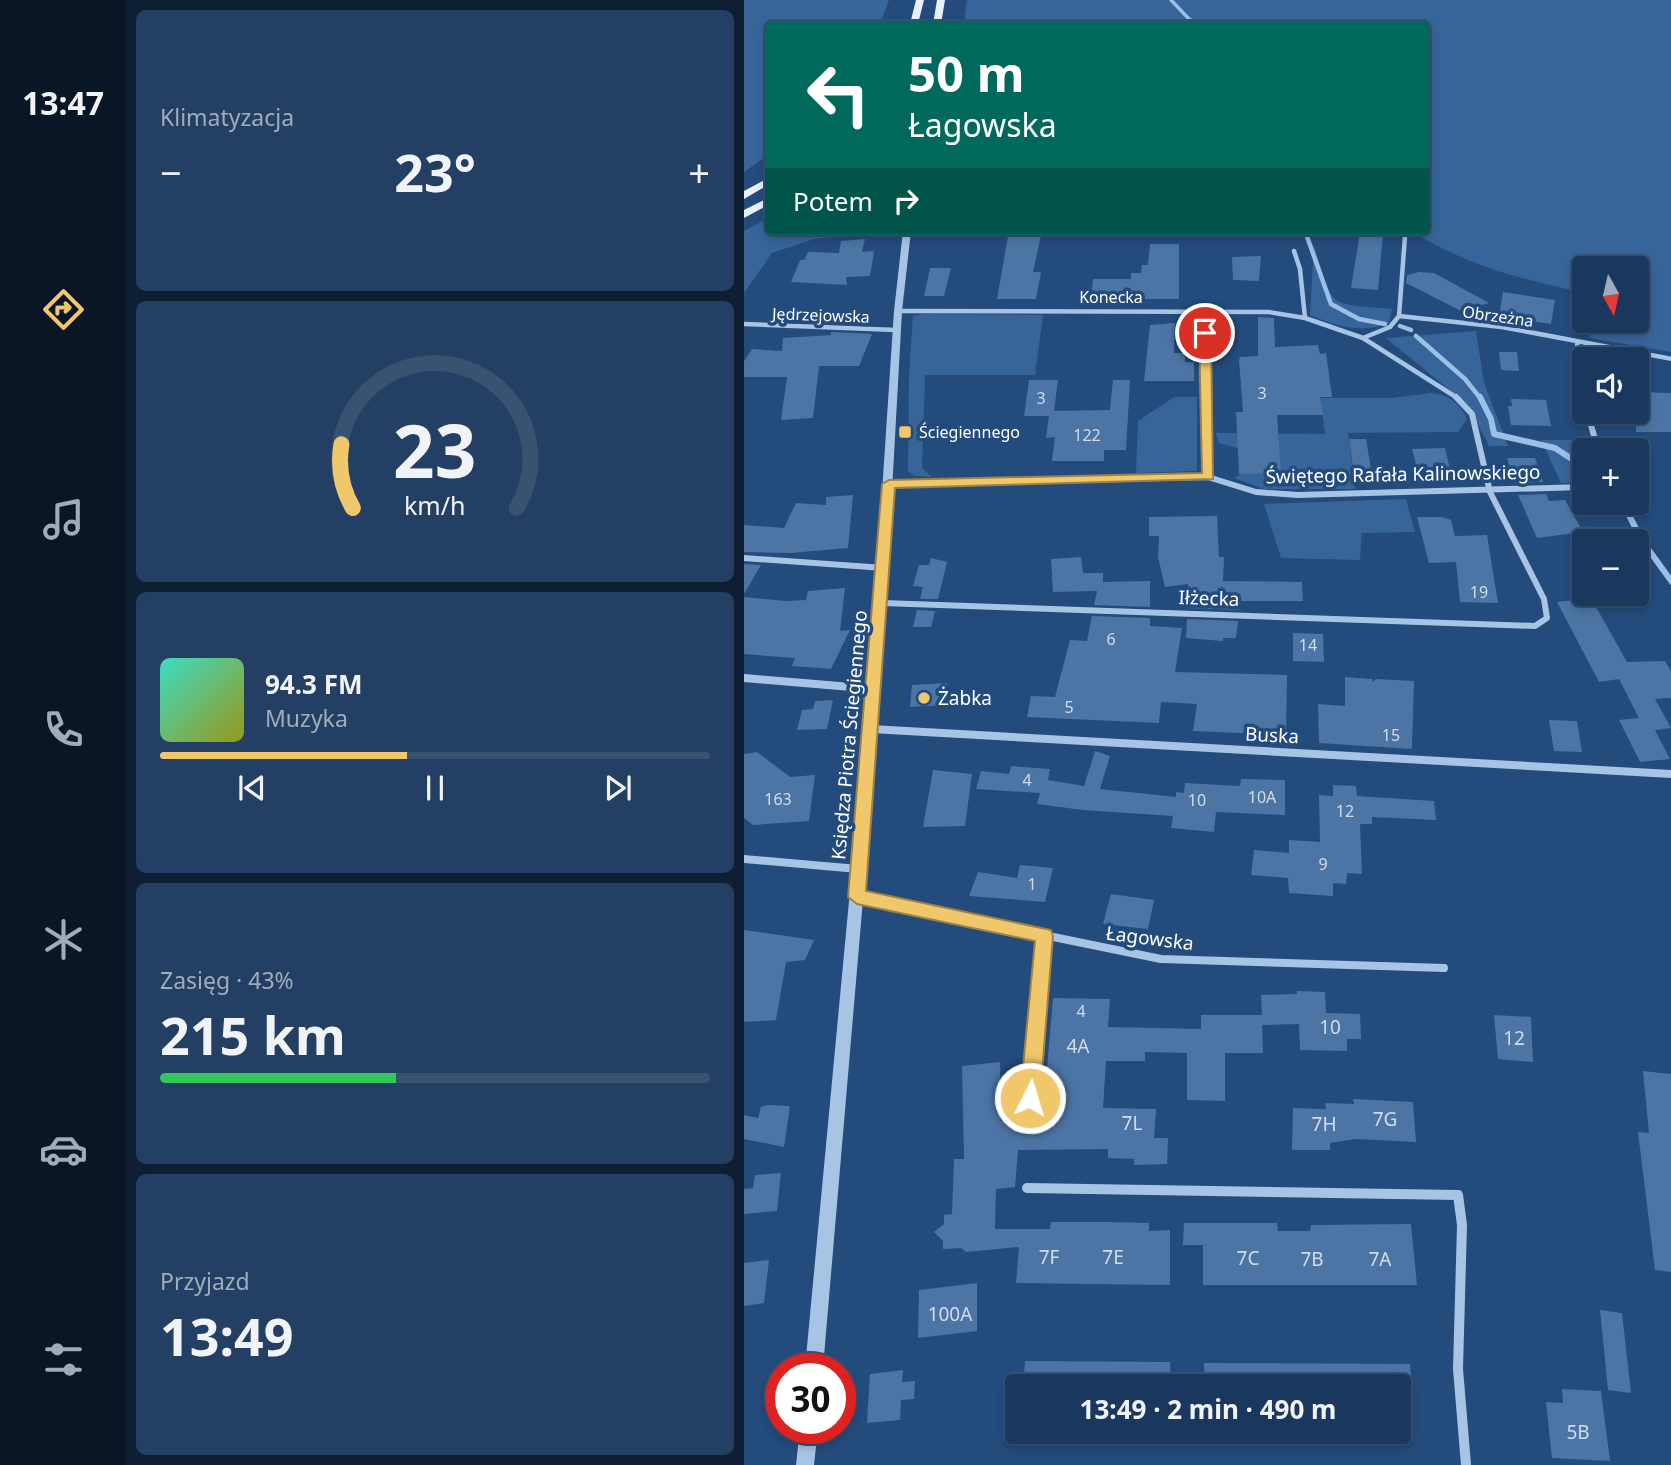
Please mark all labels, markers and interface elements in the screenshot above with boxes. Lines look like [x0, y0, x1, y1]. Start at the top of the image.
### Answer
text: 50 m [908, 40, 1025, 106]
icon: left [793, 49, 884, 140]
text: 13:47 [22, 81, 104, 124]
text: Klimatyzacja [160, 101, 294, 133]
text: Łagowska [908, 103, 1057, 146]
text: 23° [394, 136, 476, 207]
text: − [160, 146, 182, 198]
text: + [688, 146, 710, 198]
icon: right [887, 182, 925, 220]
text: Potem [793, 183, 873, 219]
north arrow [1572, 256, 1649, 332]
map controls [1572, 256, 1649, 606]
icon: directions [39, 285, 88, 334]
street label: Konecka [1079, 286, 1143, 308]
street label: Obrzeżna [1461, 300, 1535, 332]
street label: Jędrzejowska [770, 302, 870, 328]
pin [1175, 303, 1235, 363]
icon: arrive [1186, 314, 1224, 352]
button: sound [1572, 347, 1649, 424]
house number: 3 [1257, 382, 1267, 404]
house number: 3 [1036, 387, 1046, 409]
text: 23 [393, 400, 477, 499]
place label: Ściegiennego [919, 421, 1020, 443]
marker: Ściegiennego [897, 424, 913, 440]
house number: 122 [1073, 424, 1101, 446]
button: + [1572, 438, 1649, 515]
street label: Świętego Rafała Kalinowskiego [1265, 459, 1541, 489]
text: km/h [404, 487, 466, 521]
icon: music [39, 495, 88, 544]
button: − [1572, 529, 1649, 606]
house number: 19 [1470, 581, 1488, 603]
street label: Iłżecka [1178, 584, 1240, 612]
street label: Księdza Piotra Ściegiennego [825, 609, 873, 861]
house number: 6 [1106, 628, 1116, 650]
house number: 14 [1299, 634, 1317, 656]
text: 94.3 FM [265, 666, 362, 702]
place label: Żabka [938, 685, 992, 711]
marker: Żabka [916, 690, 932, 706]
house number: 5 [1064, 696, 1074, 718]
text: Muzyka [265, 702, 348, 734]
icon: phone [39, 705, 88, 754]
street label: Buska [1244, 721, 1300, 749]
house number: 15 [1382, 724, 1400, 746]
icon: previous [233, 769, 271, 807]
icon: pause [416, 769, 454, 807]
icon: next [599, 769, 637, 807]
house number: 4 [1022, 769, 1032, 791]
house number: 10A [1248, 786, 1277, 808]
house number: 163 [764, 788, 792, 810]
house number: 10 [1188, 789, 1206, 811]
house number: 12 [1336, 800, 1354, 822]
house number: 9 [1318, 853, 1328, 875]
house number: 1 [1027, 873, 1037, 895]
icon: climate [39, 915, 88, 964]
street label: Łagowska [1105, 920, 1195, 956]
text: Zasięg · 43% [160, 964, 294, 996]
text: 215 km [160, 999, 346, 1070]
house number: 4 [1076, 1000, 1086, 1022]
house number: 10 [1319, 1014, 1341, 1040]
house number: 12 [1503, 1025, 1525, 1051]
house number: 4A [1066, 1033, 1090, 1059]
position arrow [993, 1061, 1067, 1135]
house number: 7G [1373, 1106, 1397, 1132]
house number: 7L [1122, 1110, 1142, 1136]
house number: 7H [1312, 1111, 1336, 1137]
icon: car [39, 1125, 88, 1174]
house number: 7F [1039, 1244, 1060, 1270]
house number: 7E [1102, 1244, 1124, 1270]
house number: 7C [1237, 1245, 1259, 1271]
house number: 7B [1300, 1246, 1324, 1272]
house number: 7A [1368, 1246, 1392, 1272]
text: Przyjazd [160, 1265, 250, 1297]
text: 13:49 [160, 1300, 294, 1371]
house number: 100A [928, 1301, 973, 1327]
icon: filters [39, 1335, 88, 1384]
speed limit sign: 30 [765, 1353, 856, 1444]
text: 13:49 · 2 min · 490 m [1080, 1391, 1336, 1427]
house number: 5B [1566, 1419, 1590, 1445]

